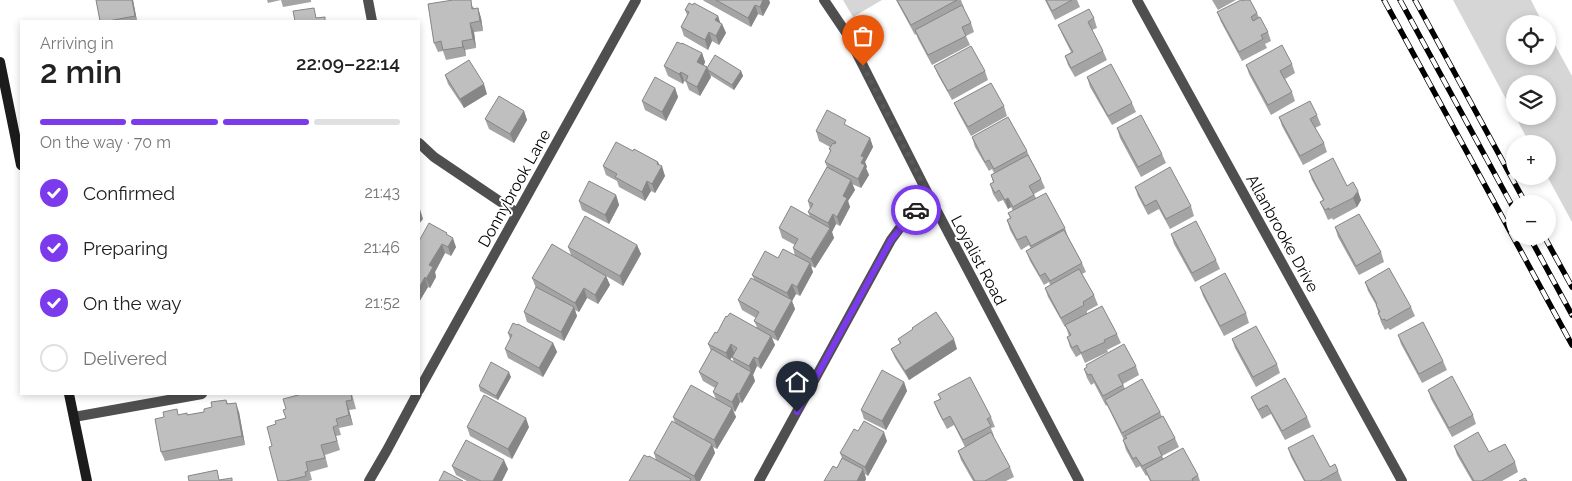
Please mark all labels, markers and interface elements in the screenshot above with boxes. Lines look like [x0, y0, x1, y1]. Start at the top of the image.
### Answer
pin [842, 15, 884, 66]
map controls [1506, 15, 1556, 245]
button: locate [1506, 15, 1556, 65]
icon: bag [849, 22, 877, 50]
text: Arriving in [40, 34, 114, 53]
text: 22:09–22:14 [296, 52, 400, 74]
text: 2 min [40, 53, 122, 90]
button: layers [1506, 75, 1556, 125]
street label: Donnybrook Lane [474, 126, 555, 250]
text: On the way · 70 m [40, 133, 171, 152]
button: + [1506, 135, 1556, 185]
street label: Allanbrooke Drive [1242, 171, 1323, 295]
icon: check [40, 179, 68, 207]
text: Confirmed [83, 182, 175, 204]
text: 21:43 [365, 183, 400, 202]
courier [891, 185, 941, 235]
button: − [1506, 195, 1556, 245]
icon: car [902, 196, 930, 224]
street label: Loyalist Road [947, 212, 1010, 308]
icon: check [40, 234, 68, 262]
text: Preparing [83, 237, 168, 259]
text: 21:46 [363, 238, 400, 257]
icon: check [40, 289, 68, 317]
text: On the way [83, 292, 182, 314]
text: 21:52 [365, 293, 400, 312]
text: Delivered [83, 347, 167, 369]
pin [776, 361, 818, 412]
icon: home [783, 368, 811, 396]

